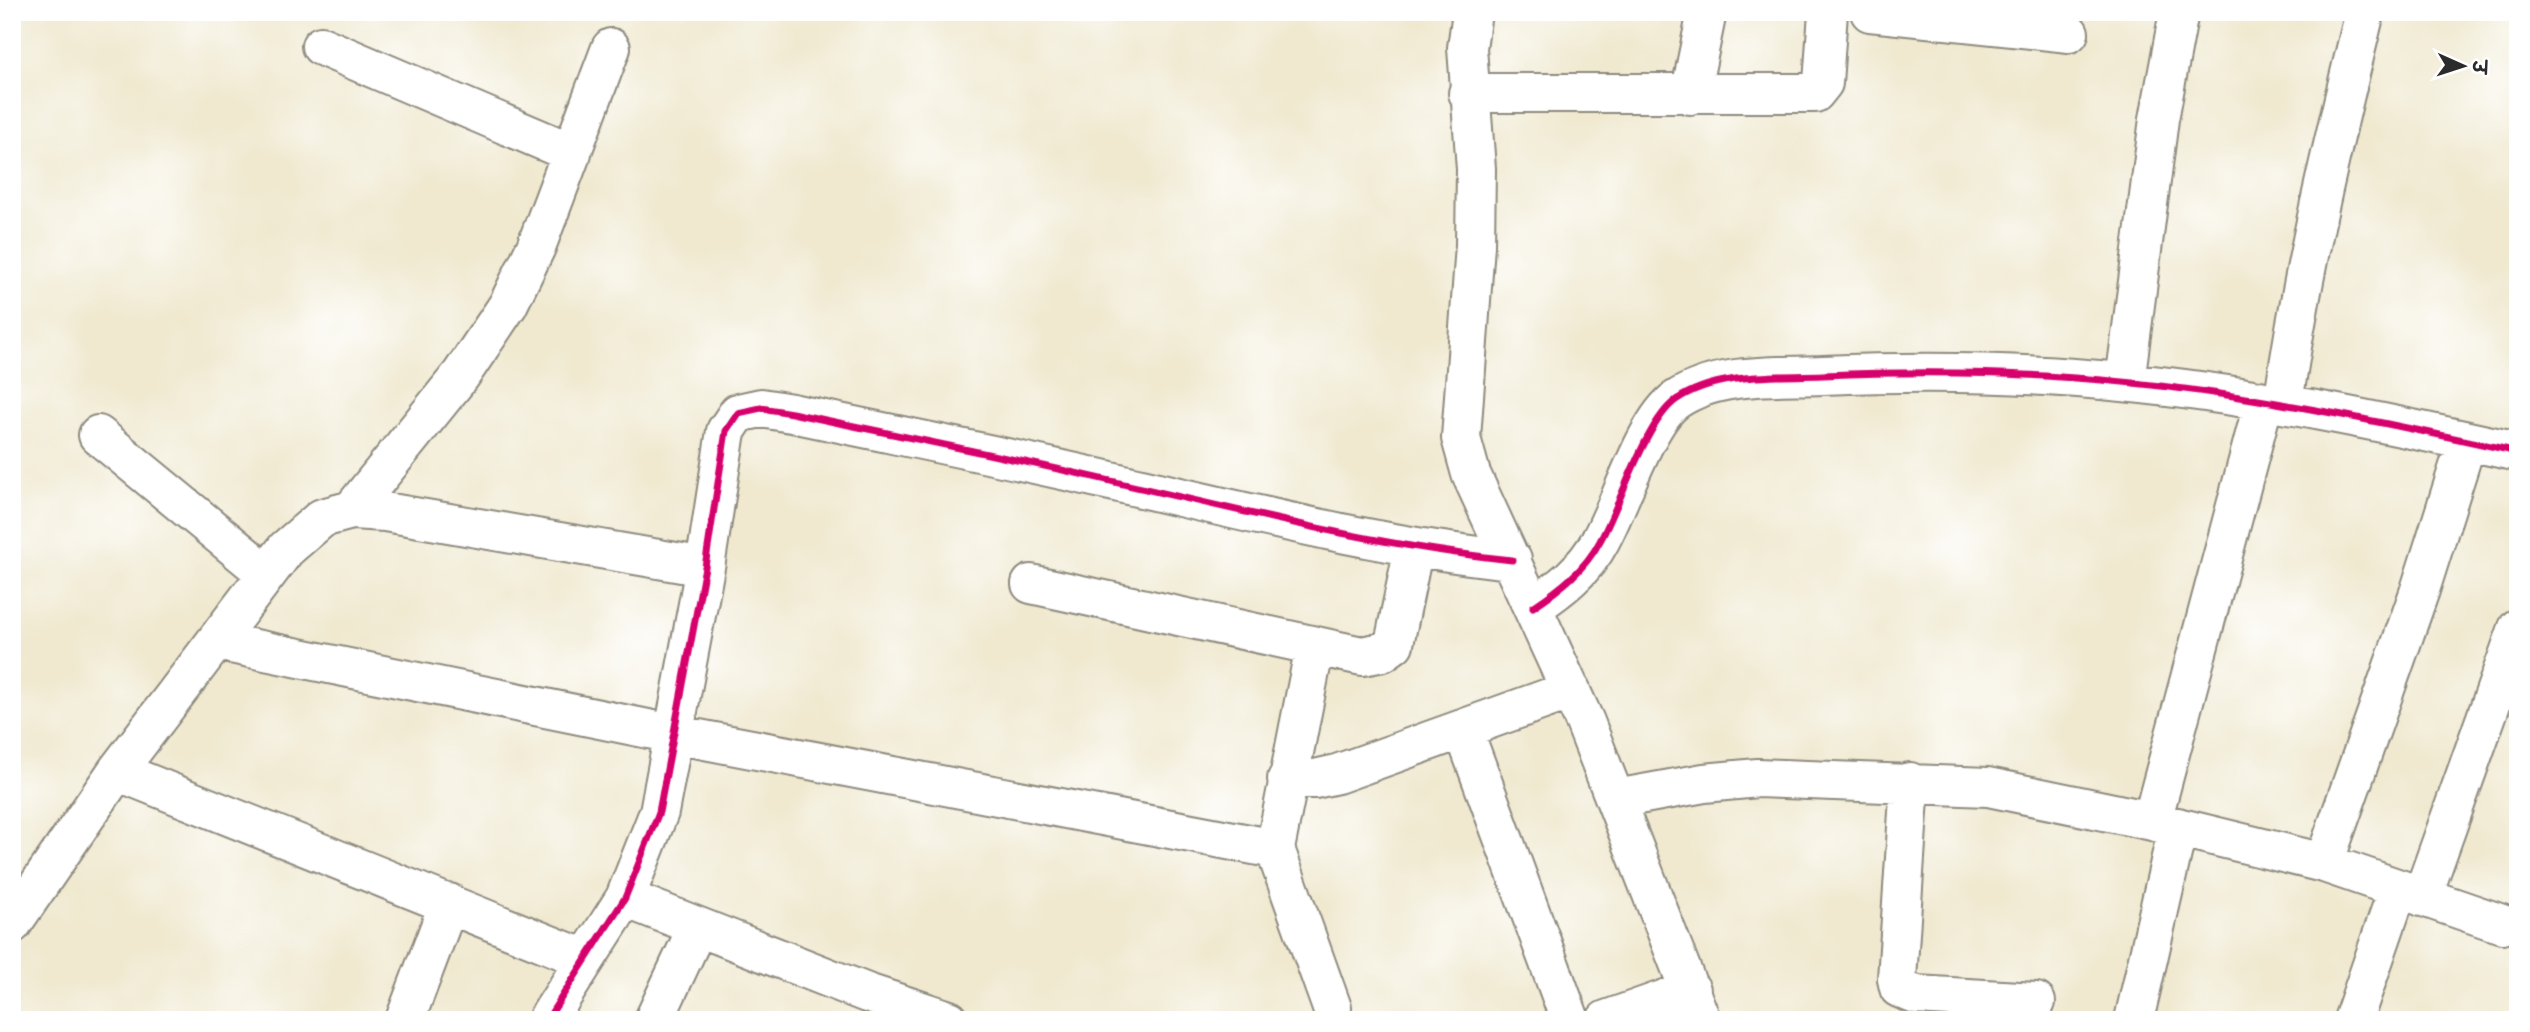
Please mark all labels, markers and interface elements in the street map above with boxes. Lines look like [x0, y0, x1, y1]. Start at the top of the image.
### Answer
north arrow [2428, 32, 2498, 102]
text: उ [2467, 58, 2493, 76]

